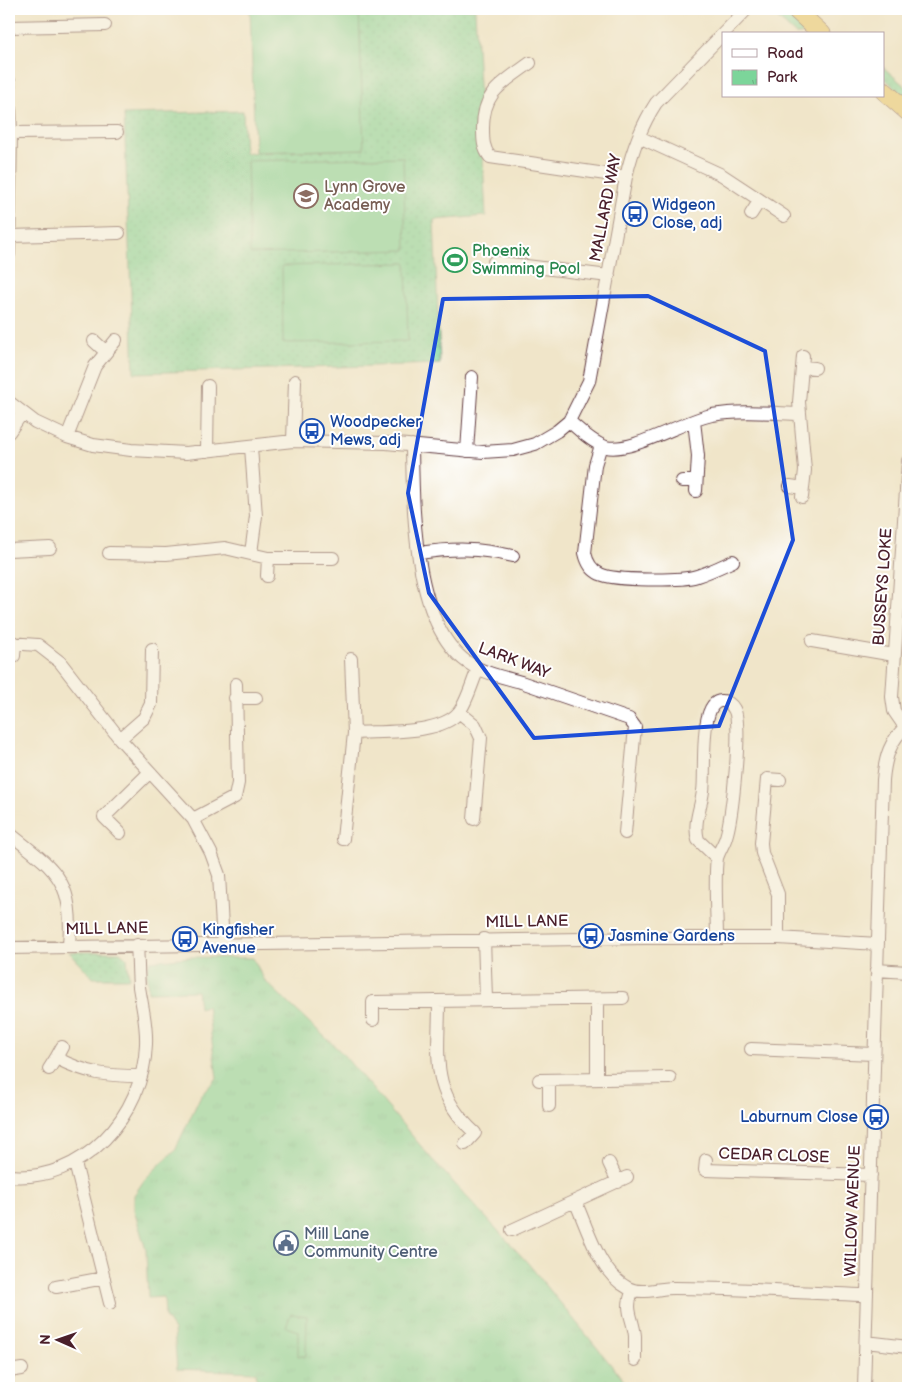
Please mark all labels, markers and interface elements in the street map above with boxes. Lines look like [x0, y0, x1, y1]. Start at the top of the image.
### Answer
legend [722, 32, 884, 98]
text: Road [767, 44, 803, 63]
text: Park [767, 68, 798, 87]
street label: MALLARD WAY [586, 152, 626, 264]
place label: Lynn Grove Academy [324, 178, 406, 215]
school or university icon: Lynn Grove Academy [293, 183, 319, 209]
place label: Widgeon Close, adj [652, 196, 722, 233]
bus stop icon: Widgeon Close, adj [622, 201, 648, 227]
place label: Phoenix Swimming Pool [472, 242, 580, 279]
sports icon: Phoenix Swimming Pool [442, 247, 468, 273]
place label: Woodpecker Mews, adj [330, 413, 421, 450]
bus stop icon: Woodpecker Mews, adj [299, 418, 325, 444]
street label: BUSSEYS LOKE [869, 528, 897, 646]
street label: LARK WAY [475, 639, 553, 684]
street label: MILL LANE [485, 912, 569, 932]
street label: MILL LANE [65, 919, 149, 939]
place label: Kingfisher Avenue [202, 921, 274, 958]
bus stop icon: Jasmine Gardens [578, 923, 604, 949]
bus stop icon: Kingfisher Avenue [172, 926, 198, 952]
place label: Jasmine Gardens [608, 927, 735, 946]
bus stop icon: Laburnum Close [863, 1104, 889, 1130]
place label: Laburnum Close [740, 1108, 858, 1127]
street label: CEDAR CLOSE [718, 1145, 830, 1167]
street label: WILLOW AVENUE [841, 1145, 865, 1277]
place label: Mill Lane Community Centre [304, 1225, 438, 1262]
public building icon: Mill Lane Community Centre [273, 1230, 299, 1256]
north arrow [32, 1314, 82, 1364]
text: N [37, 1334, 54, 1345]

